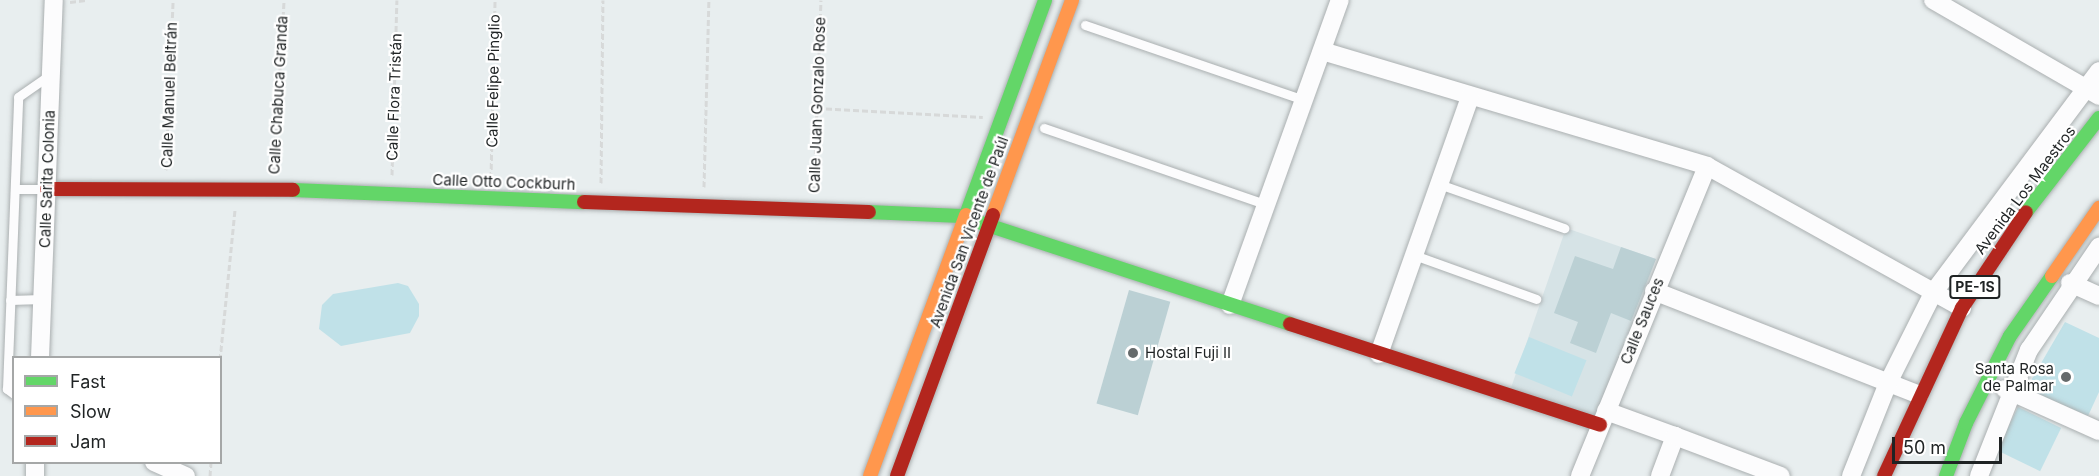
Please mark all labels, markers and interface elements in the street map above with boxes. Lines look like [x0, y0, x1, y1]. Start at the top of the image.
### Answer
street label: Calle Felipe Pinglio [483, 14, 503, 148]
street label: Calle Chabuca Granda [265, 15, 291, 175]
street label: Calle Juan Gonzalo Rose [805, 17, 829, 193]
street label: Calle Manuel Beltrán [157, 22, 181, 168]
street label: Calle Flora Tristán [383, 33, 405, 161]
street label: Calle Sarita Colonia [36, 110, 58, 248]
street label: Avenida Los Maestros [1971, 122, 2079, 258]
street label: Avenida San Vicente de Paúl [926, 134, 1012, 330]
street label: Calle Otto Cockburh [432, 171, 576, 193]
street label: Calle Sauces [1616, 275, 1668, 367]
road number: PE-1S [1948, 276, 2002, 298]
place label: Hostal Fuji II [1145, 344, 1231, 362]
marker: Hostal Fuji II [1126, 346, 1140, 360]
legend [12, 356, 222, 464]
place label: Santa Rosa de Palmar [1975, 359, 2054, 394]
marker: Santa Rosa de Palmar [2059, 370, 2073, 384]
text: Fast [70, 371, 106, 392]
text: Slow [70, 401, 111, 422]
scale bar [1895, 425, 2004, 463]
text: Jam [70, 431, 106, 452]
text: 50 m [1903, 437, 1946, 458]

